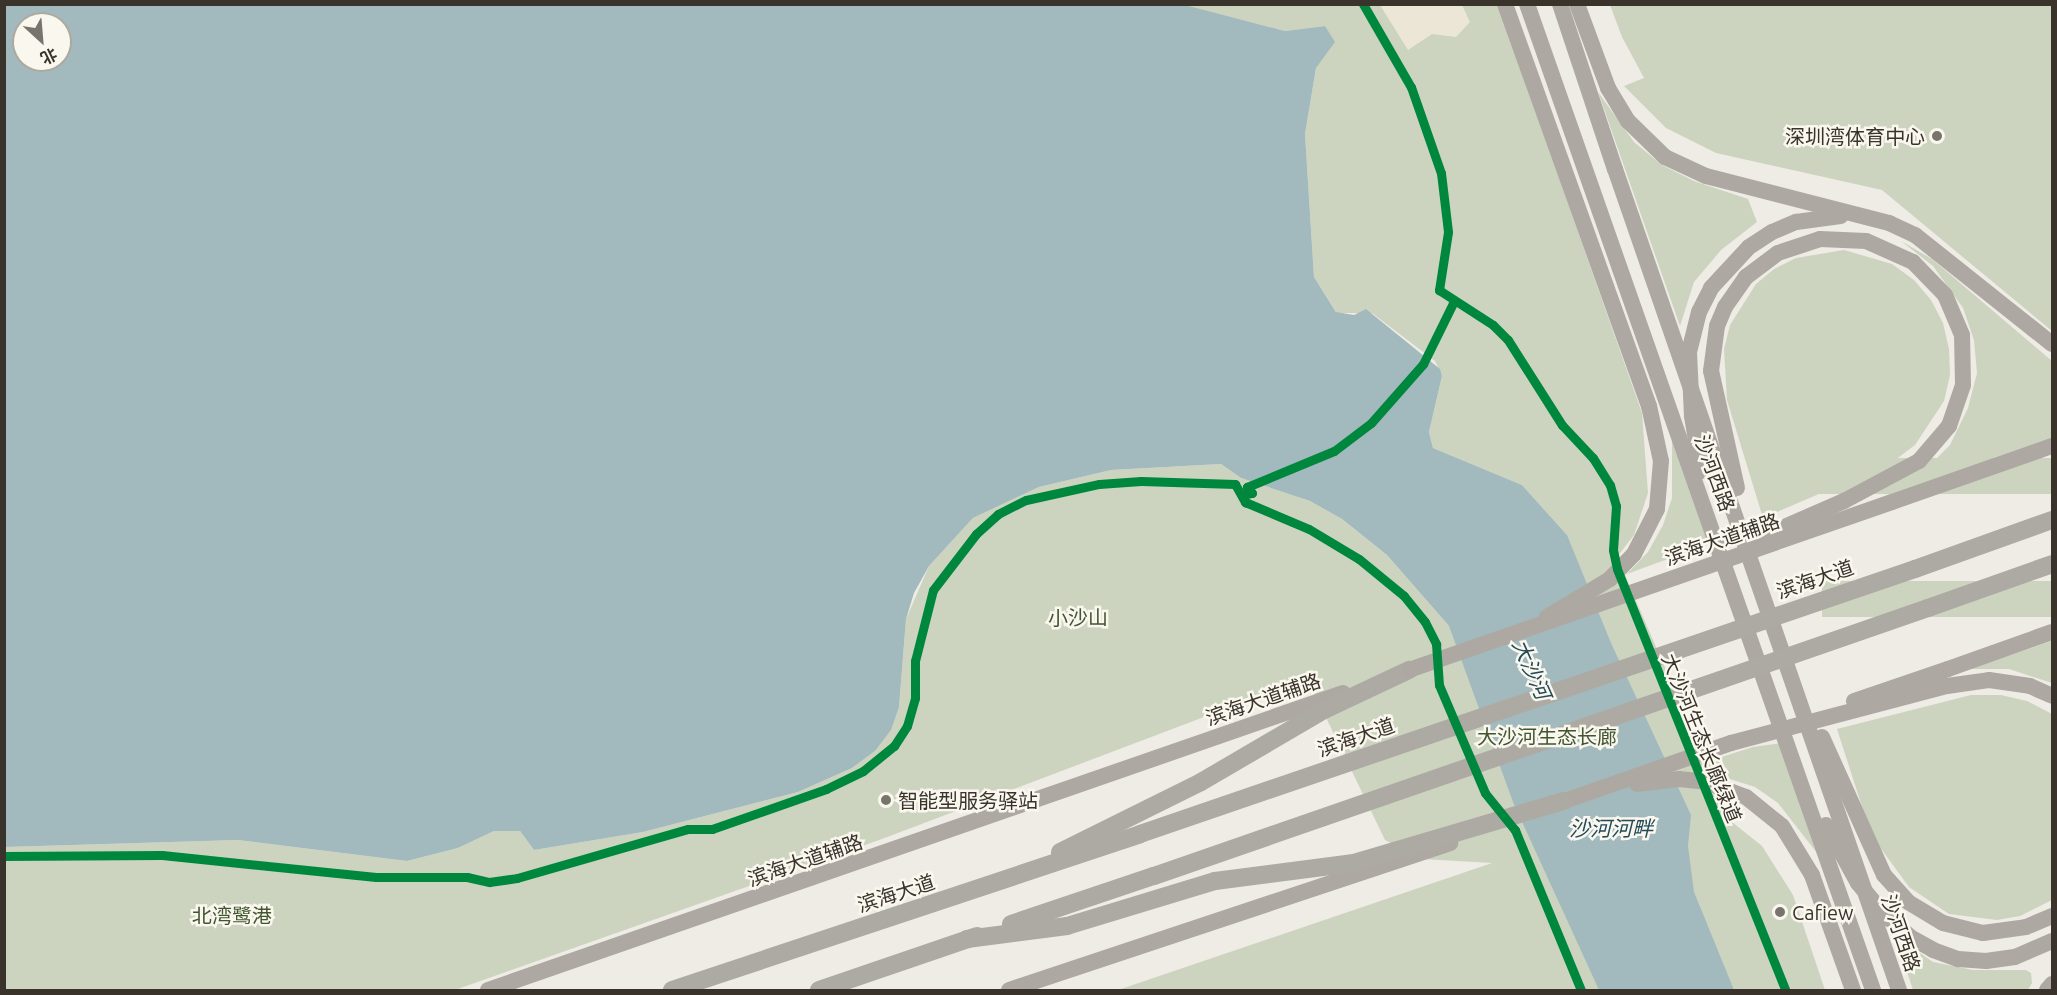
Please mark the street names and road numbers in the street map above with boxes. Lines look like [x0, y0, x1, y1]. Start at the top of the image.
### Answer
street label: 沙河西路 [1690, 431, 1740, 515]
street label: 滨海大道辅路 [1661, 508, 1783, 570]
street label: 滨海大道 [1773, 555, 1857, 603]
street label: 大沙河生态长廊绿道 [1657, 650, 1747, 826]
street label: 滨海大道辅路 [1202, 668, 1324, 730]
street label: 滨海大道 [1314, 713, 1398, 761]
street label: 滨海大道辅路 [744, 829, 866, 891]
street label: 滨海大道 [854, 869, 938, 917]
street label: 沙河西路 [1877, 891, 1925, 975]

